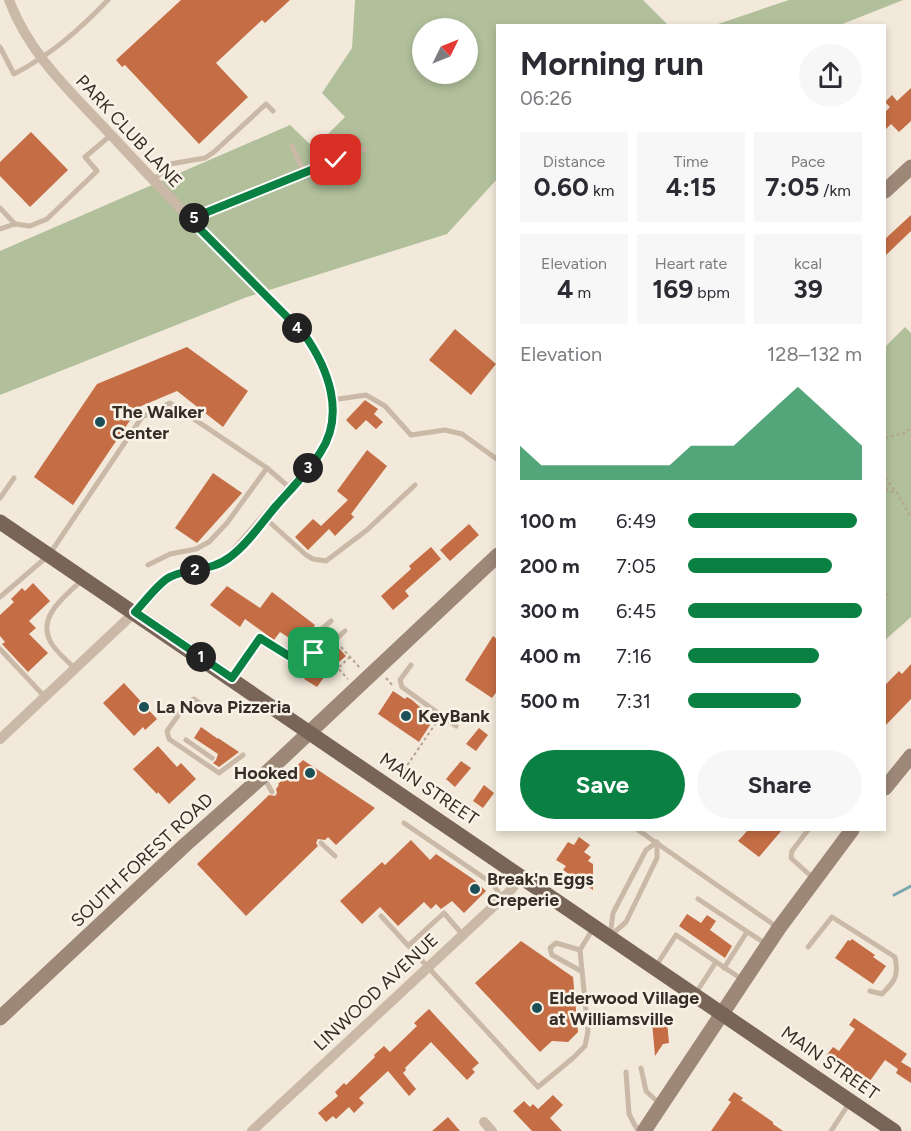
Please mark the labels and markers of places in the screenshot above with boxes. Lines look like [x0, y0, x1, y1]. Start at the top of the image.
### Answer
pin [310, 134, 361, 185]
pin: 5 [179, 203, 209, 233]
pin: 4 [282, 313, 312, 343]
place label: The Walker Center [112, 401, 204, 444]
marker: The Walker Center [93, 415, 107, 429]
pin: 3 [293, 453, 323, 483]
pin: 2 [180, 555, 210, 585]
pin [288, 627, 339, 678]
pin: 1 [186, 642, 216, 672]
place label: La Nova Pizzeria [156, 696, 291, 718]
marker: La Nova Pizzeria [137, 700, 151, 714]
place label: KeyBank [418, 705, 490, 727]
marker: KeyBank [399, 709, 413, 723]
place label: Hooked [234, 762, 298, 784]
marker: Hooked [303, 766, 317, 780]
place label: Break'n Eggs Creperie [487, 868, 594, 911]
marker: Break'n Eggs Creperie [468, 882, 482, 896]
place label: Elderwood Village at Williamsville [549, 987, 699, 1030]
marker: Elderwood Village at Williamsville [530, 1001, 544, 1015]

